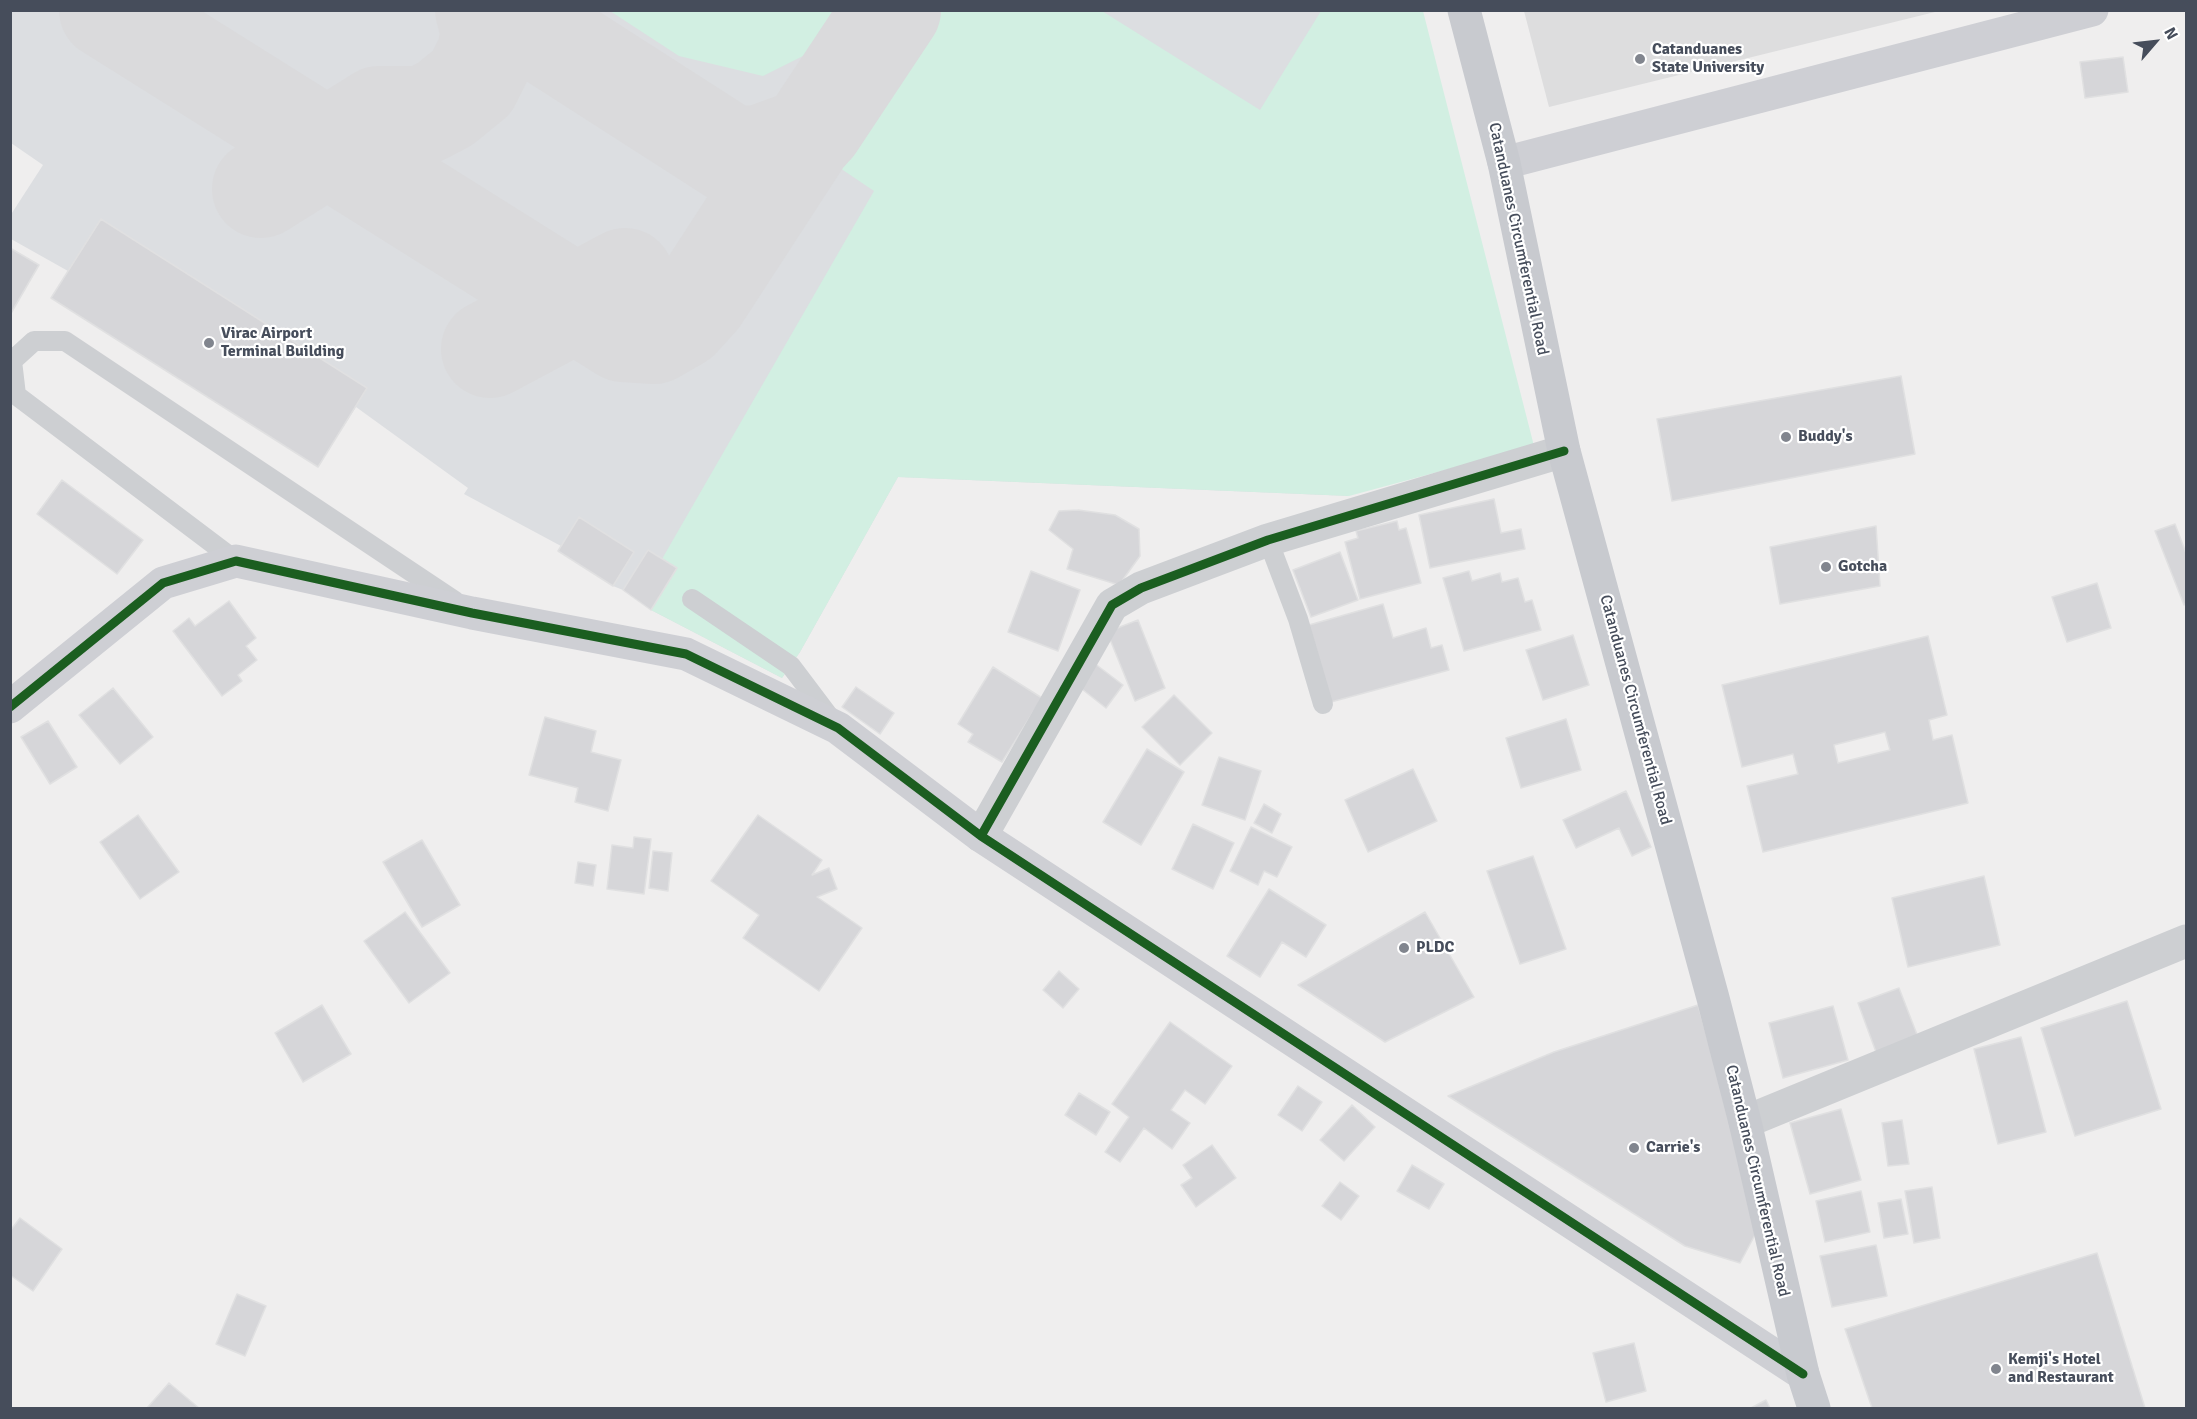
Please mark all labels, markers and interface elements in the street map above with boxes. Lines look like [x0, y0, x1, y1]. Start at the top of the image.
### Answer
north arrow [2125, 12, 2185, 72]
text: N [2159, 24, 2182, 43]
place label: Catanduanes State University [1652, 40, 1764, 78]
marker: Catanduanes State University [1633, 52, 1647, 66]
street label: Catanduanes Circumferential Road [1484, 121, 1552, 357]
place label: Virac Airport Terminal Building [221, 324, 344, 362]
marker: Virac Airport Terminal Building [202, 336, 216, 350]
place label: Buddy's [1798, 427, 1853, 447]
marker: Buddy's [1779, 430, 1793, 444]
place label: Gotcha [1838, 557, 1887, 577]
marker: Gotcha [1819, 560, 1833, 574]
street label: Catanduanes Circumferential Road [1595, 593, 1675, 827]
place label: PLDC [1416, 938, 1454, 958]
marker: PLDC [1397, 941, 1411, 955]
street label: Catanduanes Circumferential Road [1721, 1063, 1793, 1299]
place label: Carrie's [1646, 1138, 1700, 1158]
marker: Carrie's [1627, 1141, 1641, 1155]
place label: Kemji's Hotel and Restaurant [2008, 1350, 2114, 1388]
marker: Kemji's Hotel and Restaurant [1989, 1362, 2003, 1376]

